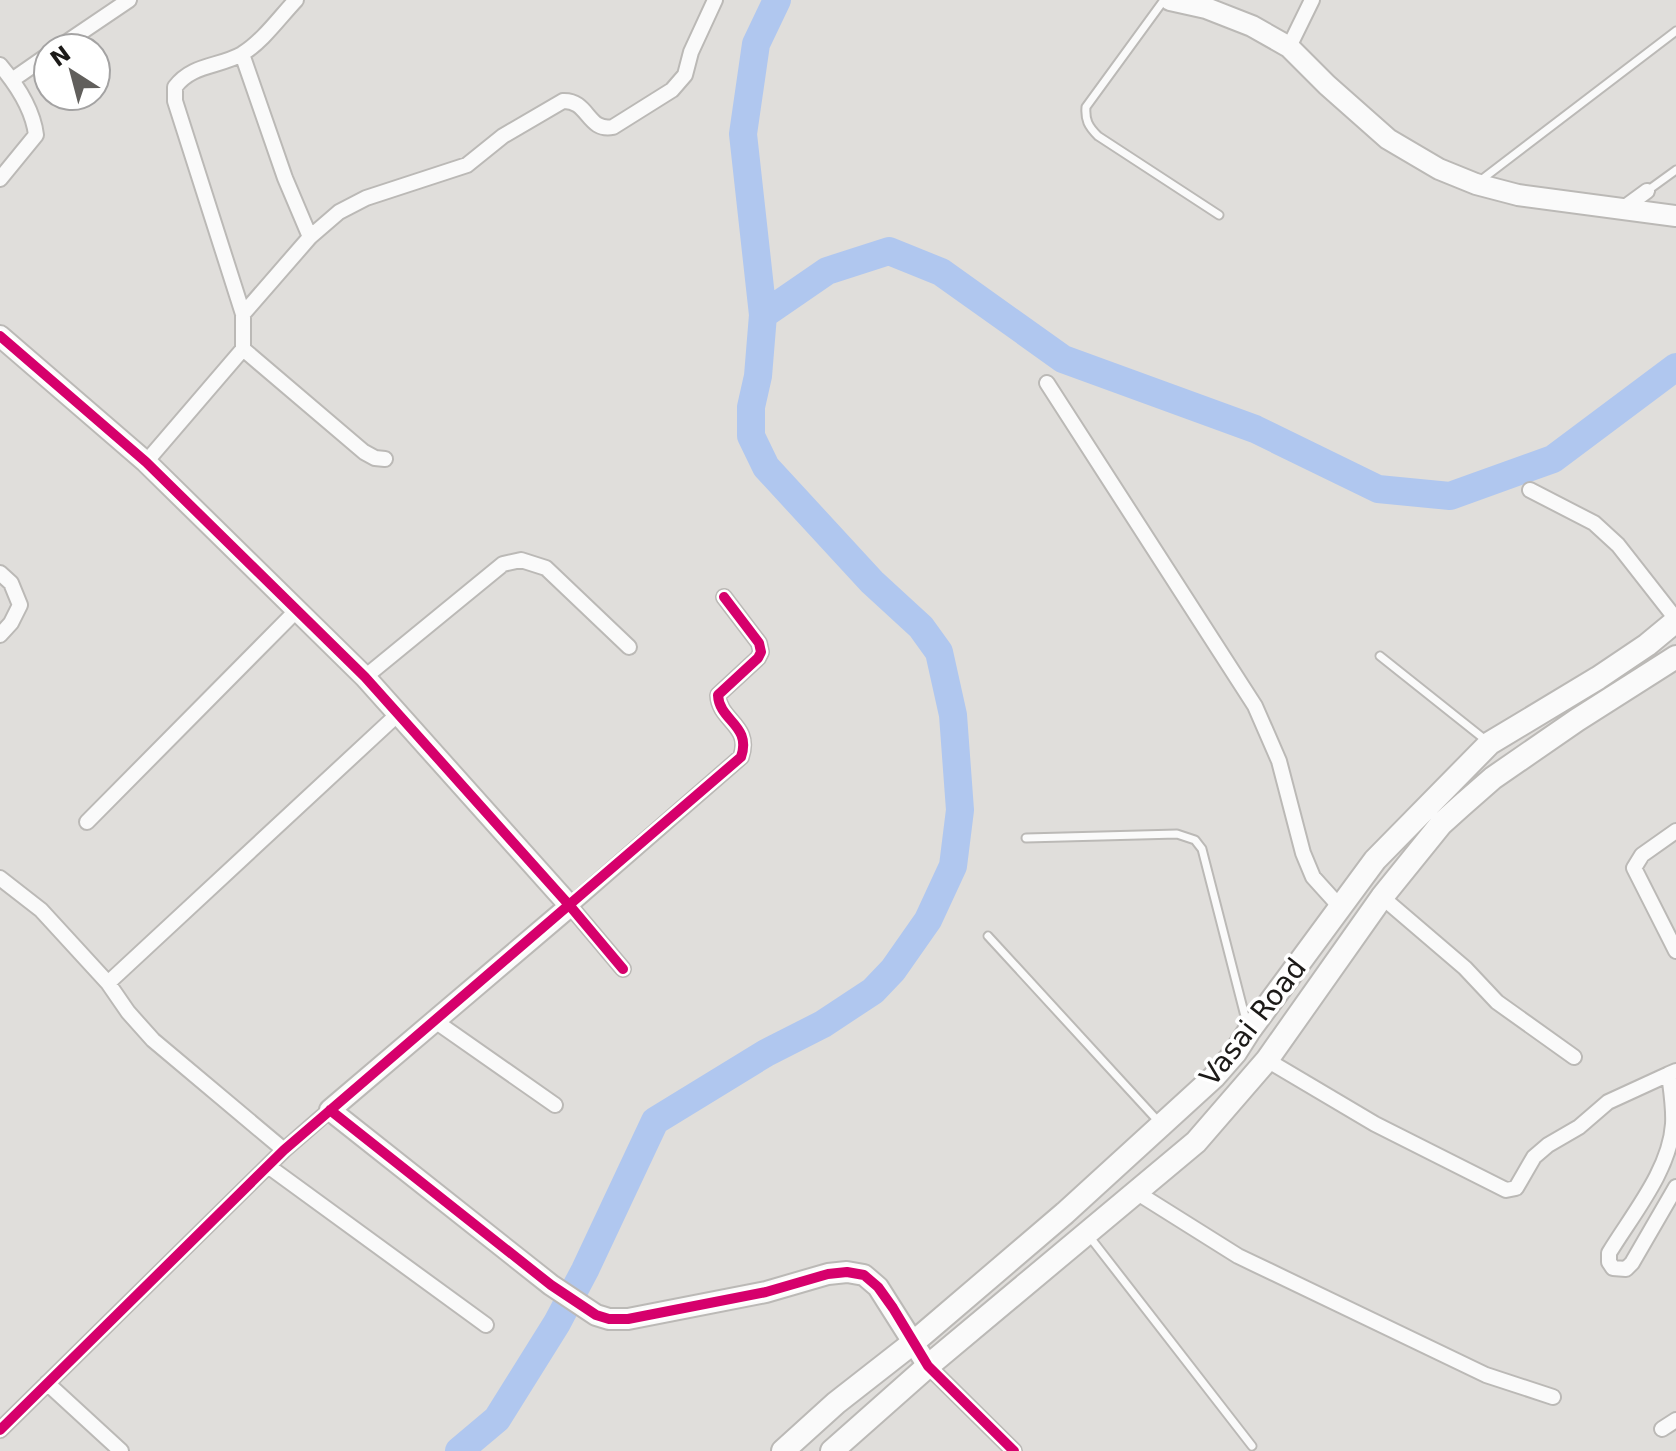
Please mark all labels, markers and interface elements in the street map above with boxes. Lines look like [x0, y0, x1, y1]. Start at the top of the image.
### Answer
north arrow [32, 32, 112, 112]
text: N [46, 41, 75, 72]
street label: Vasai Road [1193, 952, 1313, 1092]

